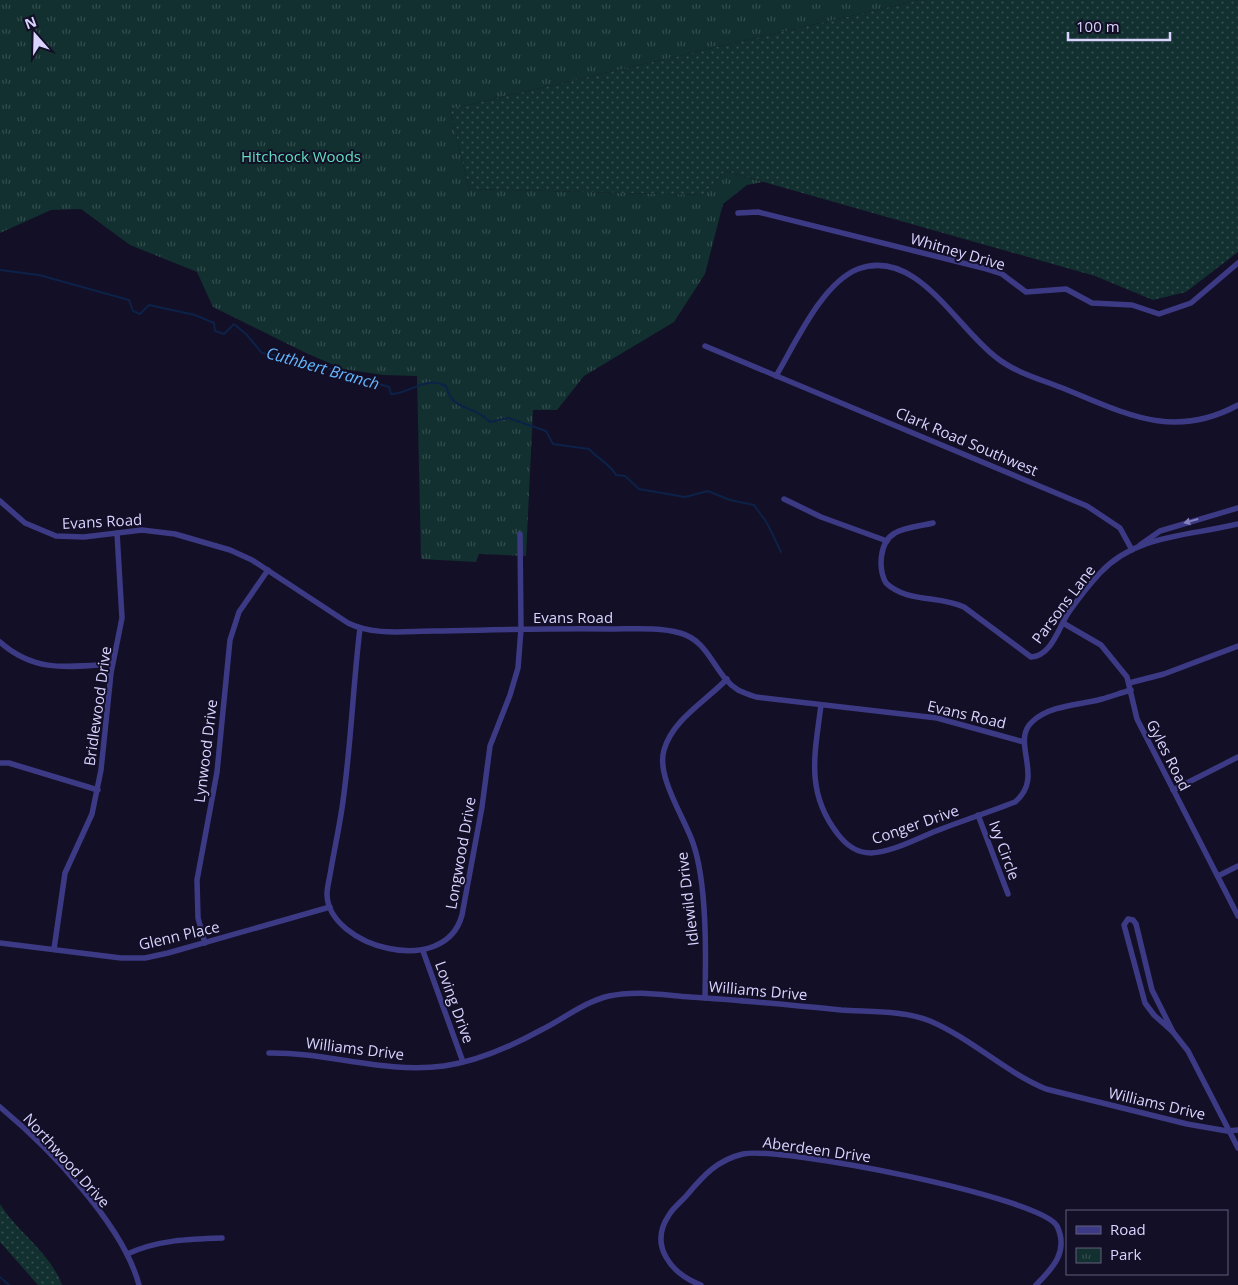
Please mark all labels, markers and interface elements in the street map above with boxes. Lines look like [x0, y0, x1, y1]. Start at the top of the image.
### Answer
north arrow [10, 10, 60, 60]
scale bar [1068, 10, 1170, 42]
text: N [22, 11, 39, 33]
text: 100 m [1076, 16, 1120, 36]
park label: Hitchcock Woods [241, 146, 361, 166]
street label: Whitney Drive [908, 228, 1008, 274]
water label: Cuthbert Branch [264, 341, 382, 395]
street label: Clark Road Southwest [893, 402, 1041, 480]
street label: Evans Road [61, 509, 143, 533]
one-way arrow [1183, 518, 1198, 526]
street label: Parsons Lane [1027, 561, 1099, 647]
street label: Evans Road [533, 607, 613, 627]
street label: Bridlewood Drive [79, 645, 115, 767]
street label: Evans Road [926, 695, 1008, 733]
street label: Lynwood Drive [189, 698, 221, 804]
street label: Gyles Road [1143, 716, 1195, 794]
street label: Longwood Drive [440, 795, 480, 911]
street label: Conger Drive [869, 800, 961, 848]
street label: Ivy Circle [985, 818, 1025, 882]
street label: Idlewild Drive [671, 851, 703, 947]
street label: Glenn Place [137, 916, 221, 954]
street label: Loving Drive [431, 958, 479, 1046]
street label: Williams Drive [708, 976, 808, 1004]
street label: Williams Drive [305, 1032, 405, 1064]
street label: Williams Drive [1107, 1082, 1207, 1124]
street label: Northwood Drive [19, 1109, 115, 1211]
street label: Aberdeen Drive [762, 1132, 872, 1166]
legend [1066, 1210, 1228, 1275]
text: Road [1110, 1219, 1146, 1239]
text: Park [1110, 1244, 1141, 1264]

